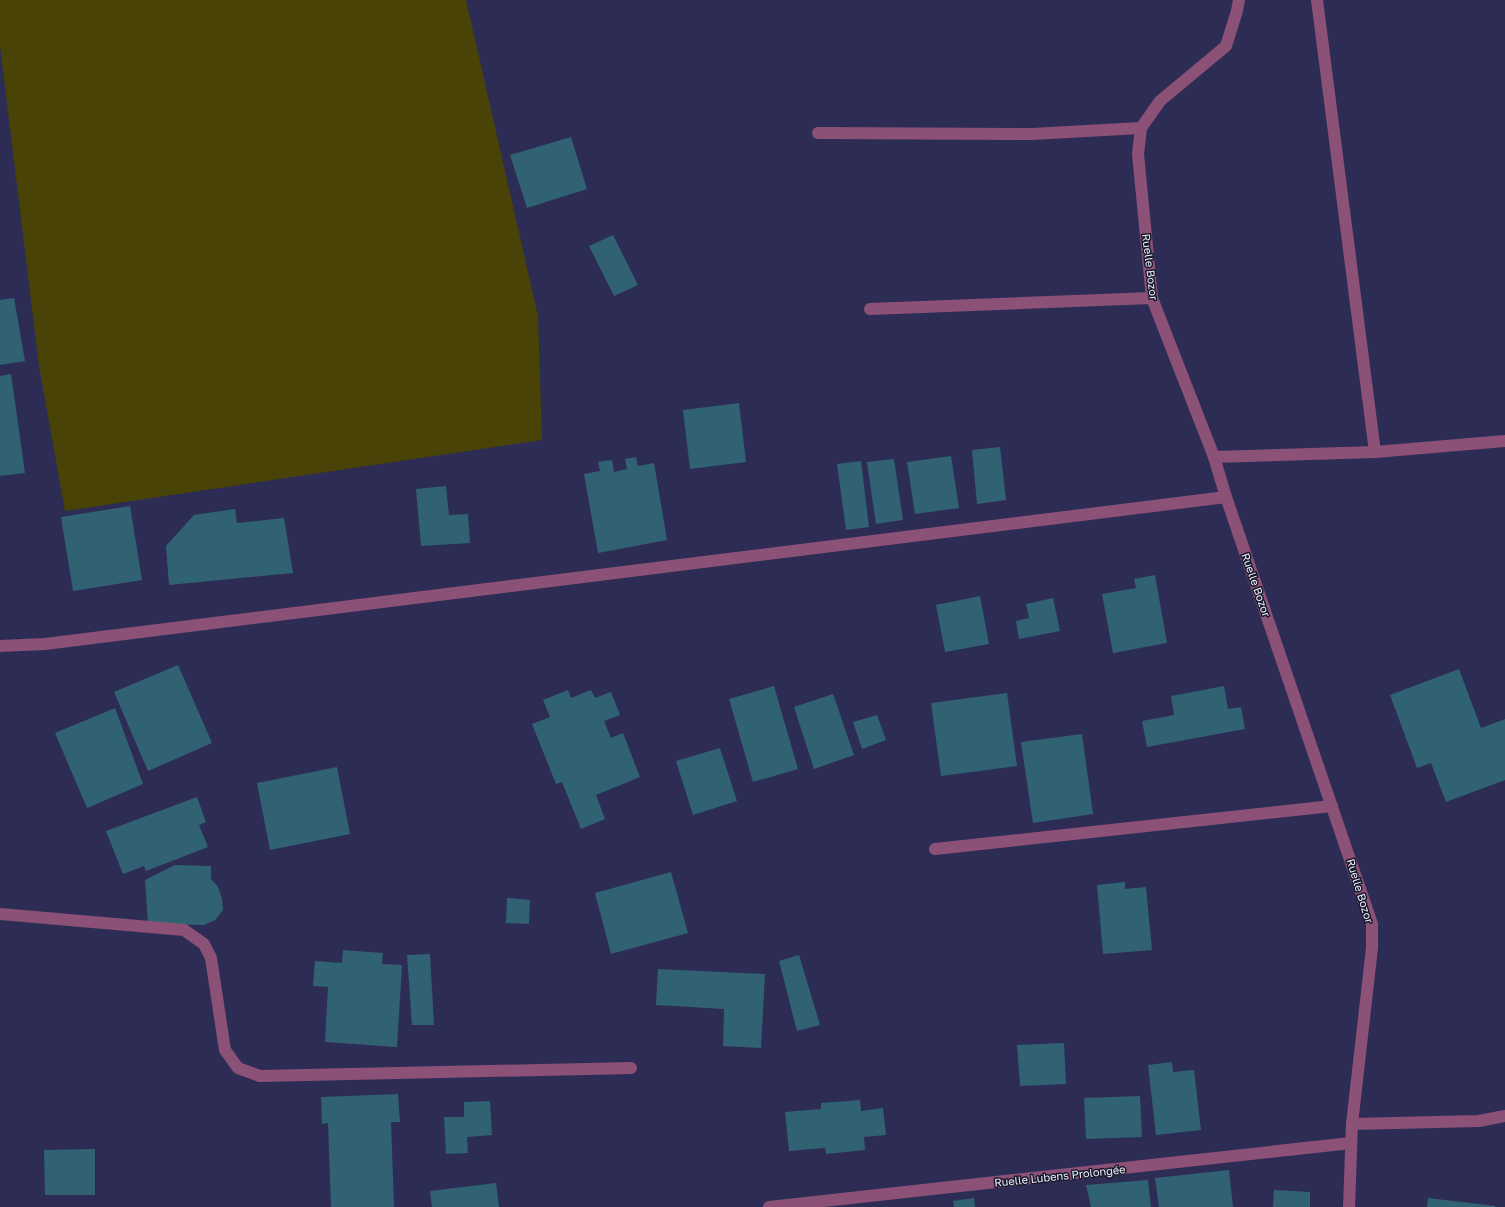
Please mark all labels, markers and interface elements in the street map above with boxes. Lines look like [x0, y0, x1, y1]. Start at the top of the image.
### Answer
street label: Ruelle Bozor [1140, 233, 1161, 302]
street label: Ruelle Bozor [1239, 551, 1274, 619]
street label: Ruelle Bozor [1344, 857, 1377, 925]
street label: Ruelle Lubens Prolongée [994, 1162, 1126, 1189]

